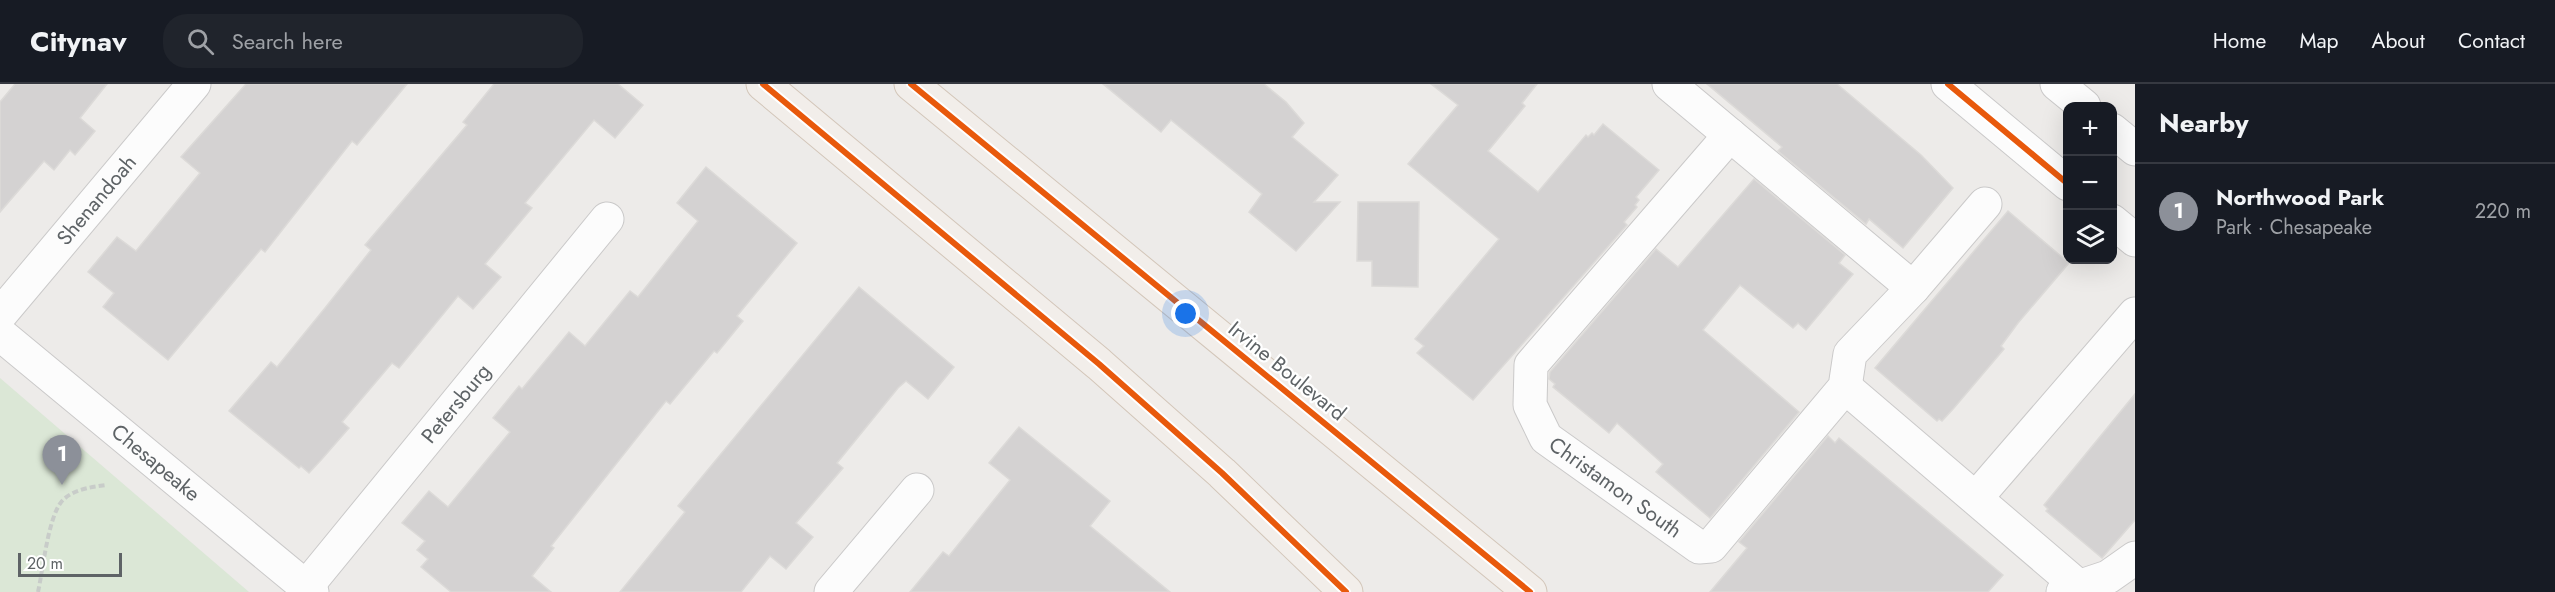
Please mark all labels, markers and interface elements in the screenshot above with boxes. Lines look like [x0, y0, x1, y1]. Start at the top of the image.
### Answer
search box [163, 14, 583, 68]
text: Citynav [30, 21, 127, 62]
icon: search [184, 25, 217, 58]
text: Search here [232, 25, 343, 57]
text: Home [2213, 26, 2266, 56]
text: Map [2299, 26, 2339, 56]
text: About [2372, 26, 2425, 56]
text: Contact [2458, 26, 2525, 56]
map controls [2063, 102, 2117, 264]
button: + [2063, 102, 2117, 156]
text: Nearby [2159, 104, 2248, 142]
street label: Shenandoah [50, 148, 143, 252]
button: − [2063, 156, 2117, 210]
text: Northwood Park [2216, 181, 2384, 213]
text: 1 [2173, 197, 2184, 226]
text: 220 m [2475, 197, 2531, 226]
button: layers [2063, 210, 2117, 264]
text: Park · Chesapeake [2216, 213, 2372, 242]
your location [1171, 299, 1200, 328]
street label: Irvine Boulevard [1222, 314, 1352, 428]
street label: Petersburg [414, 357, 498, 450]
street label: Chesapeake [105, 417, 207, 509]
street label: Christamon South [1543, 430, 1688, 545]
pin: 1 [42, 436, 82, 485]
scale bar [18, 550, 122, 578]
text: 20 m [27, 552, 63, 575]

